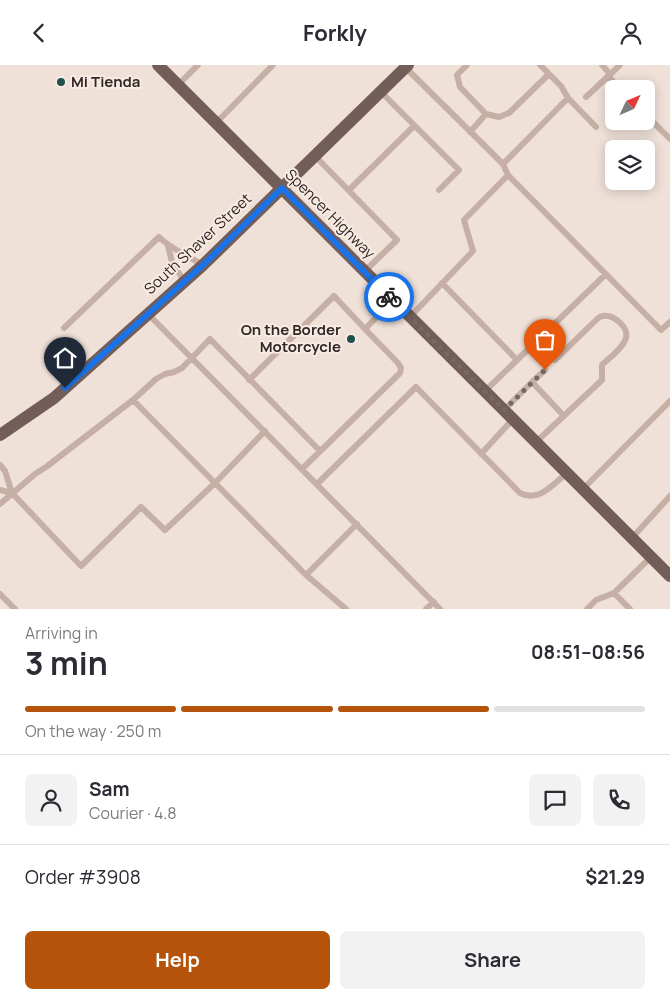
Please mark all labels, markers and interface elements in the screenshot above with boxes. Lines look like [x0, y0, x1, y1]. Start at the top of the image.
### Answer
text: Forkly [303, 18, 367, 48]
icon: back [25, 19, 53, 47]
icon: person [617, 19, 645, 47]
place label: Mi Tienda [71, 71, 140, 92]
marker: Mi Tienda [55, 76, 67, 88]
north arrow [605, 80, 655, 130]
map controls [605, 80, 655, 190]
button: layers [605, 140, 655, 190]
street label: Spencer Highway [281, 164, 380, 263]
street label: South Shaver Street [139, 188, 256, 299]
courier [364, 272, 414, 322]
icon: bike [375, 283, 403, 311]
place label: On the Border Motorcycle [241, 319, 341, 357]
pin [524, 319, 566, 370]
icon: bag [531, 326, 559, 354]
marker: On the Border Motorcycle [345, 333, 357, 345]
pin [44, 337, 86, 388]
icon: home [51, 344, 79, 372]
text: Arriving in [25, 622, 98, 644]
text: 08:51–08:56 [531, 639, 645, 665]
text: 3 min [25, 641, 108, 685]
text: On the way · 250 m [25, 720, 161, 742]
button: person [25, 774, 77, 826]
button: chat [529, 774, 581, 826]
button: phone [593, 774, 645, 826]
text: Sam [89, 776, 130, 802]
text: Courier · 4.8 [89, 802, 177, 824]
text: Order #3908 [25, 864, 141, 890]
text: $21.29 [585, 864, 645, 890]
button: Help [25, 931, 330, 989]
button: Share [340, 931, 645, 989]

